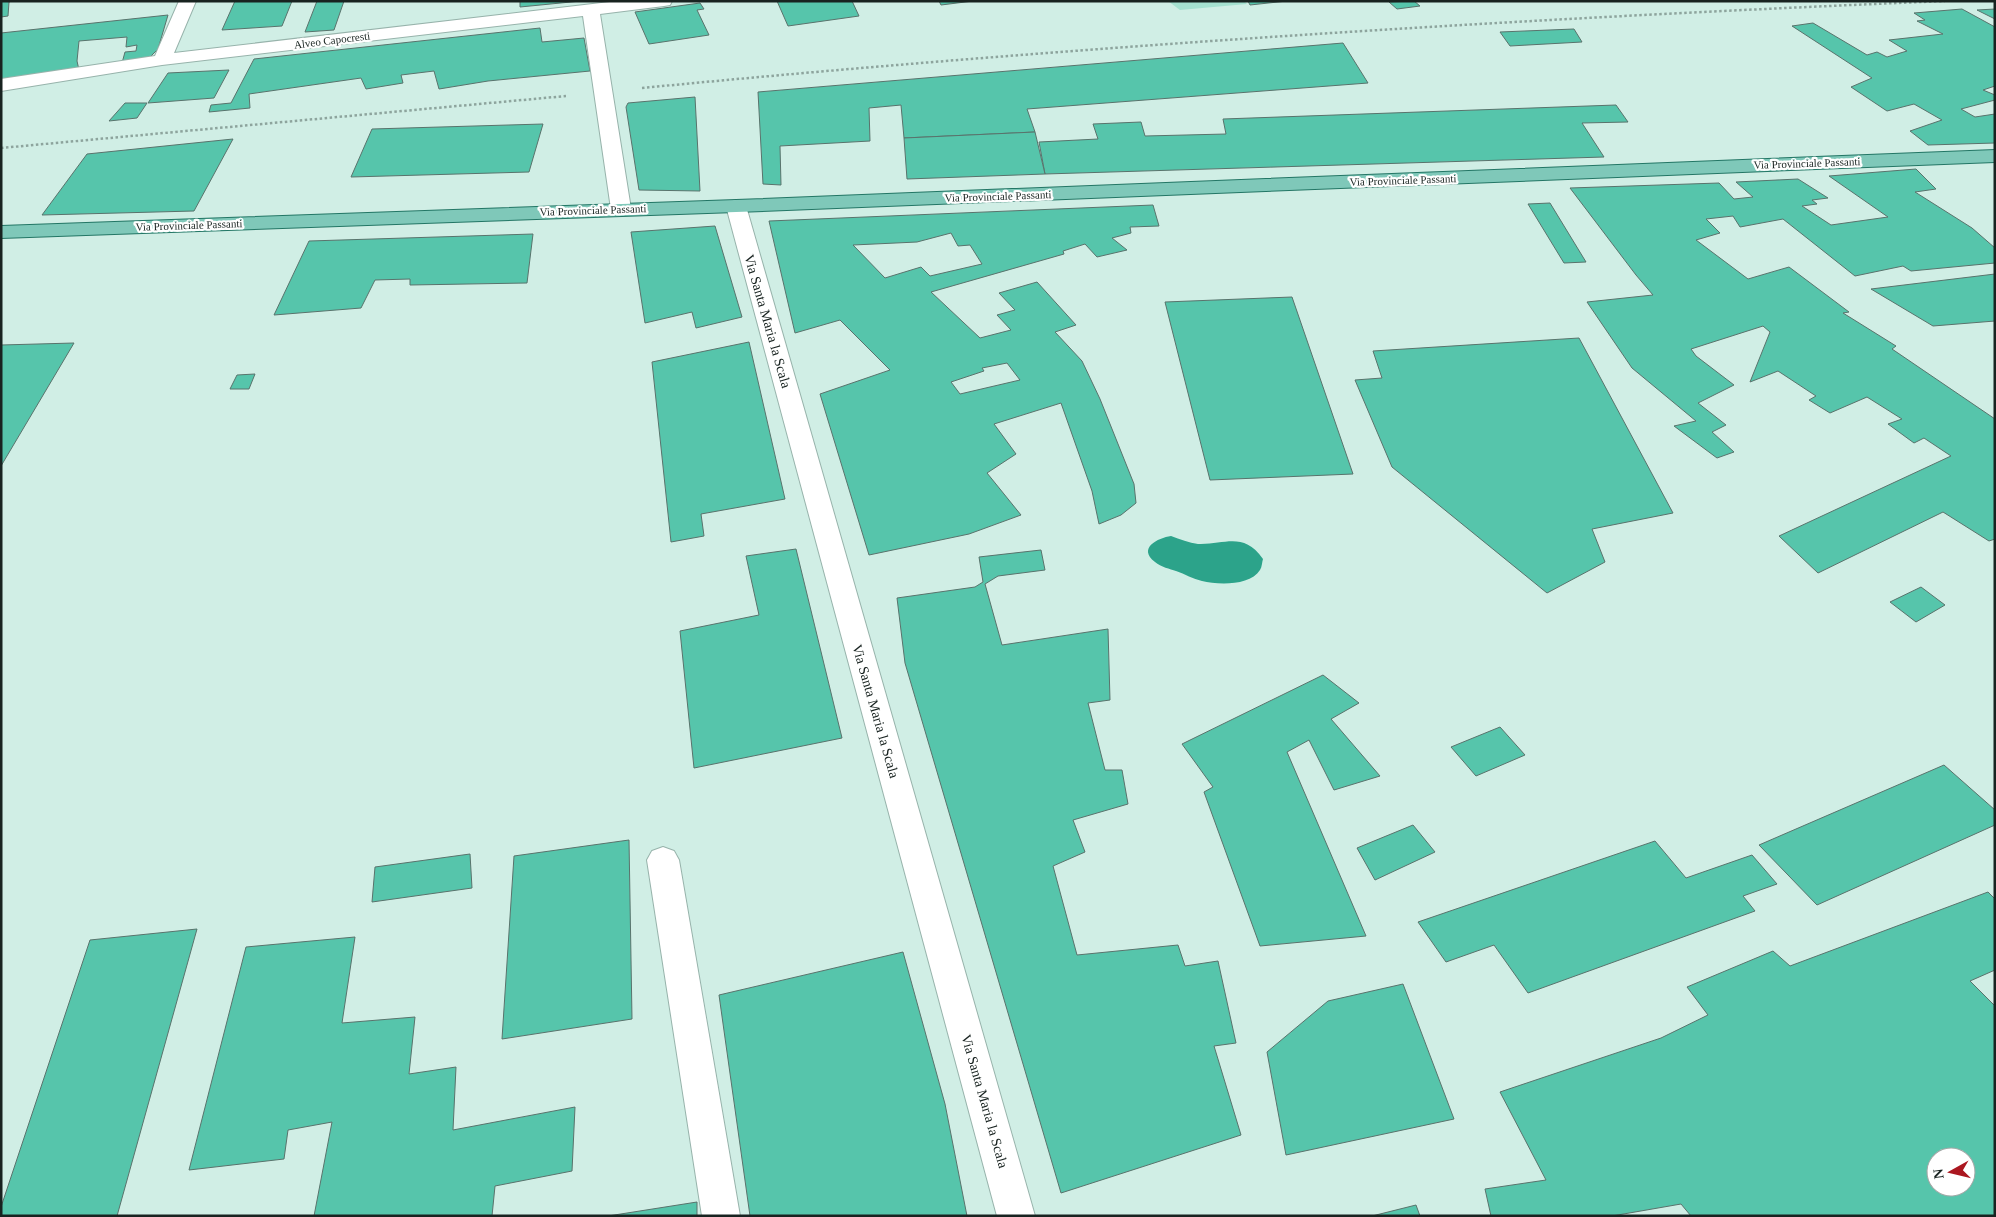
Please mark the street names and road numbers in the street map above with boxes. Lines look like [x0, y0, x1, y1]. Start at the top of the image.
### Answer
street label: Alveo Capocresti [293, 29, 371, 51]
street label: Via Provinciale Passanti [1753, 155, 1861, 171]
street label: Via Provinciale Passanti [1349, 172, 1457, 188]
street label: Via Provinciale Passanti [944, 188, 1052, 204]
street label: Via Provinciale Passanti [539, 202, 647, 218]
street label: Via Provinciale Passanti [135, 217, 243, 233]
street label: Via Santa Maria la Scala [741, 253, 794, 390]
street label: Via Santa Maria la Scala [849, 643, 902, 780]
street label: Via Santa Maria la Scala [958, 1033, 1011, 1170]

